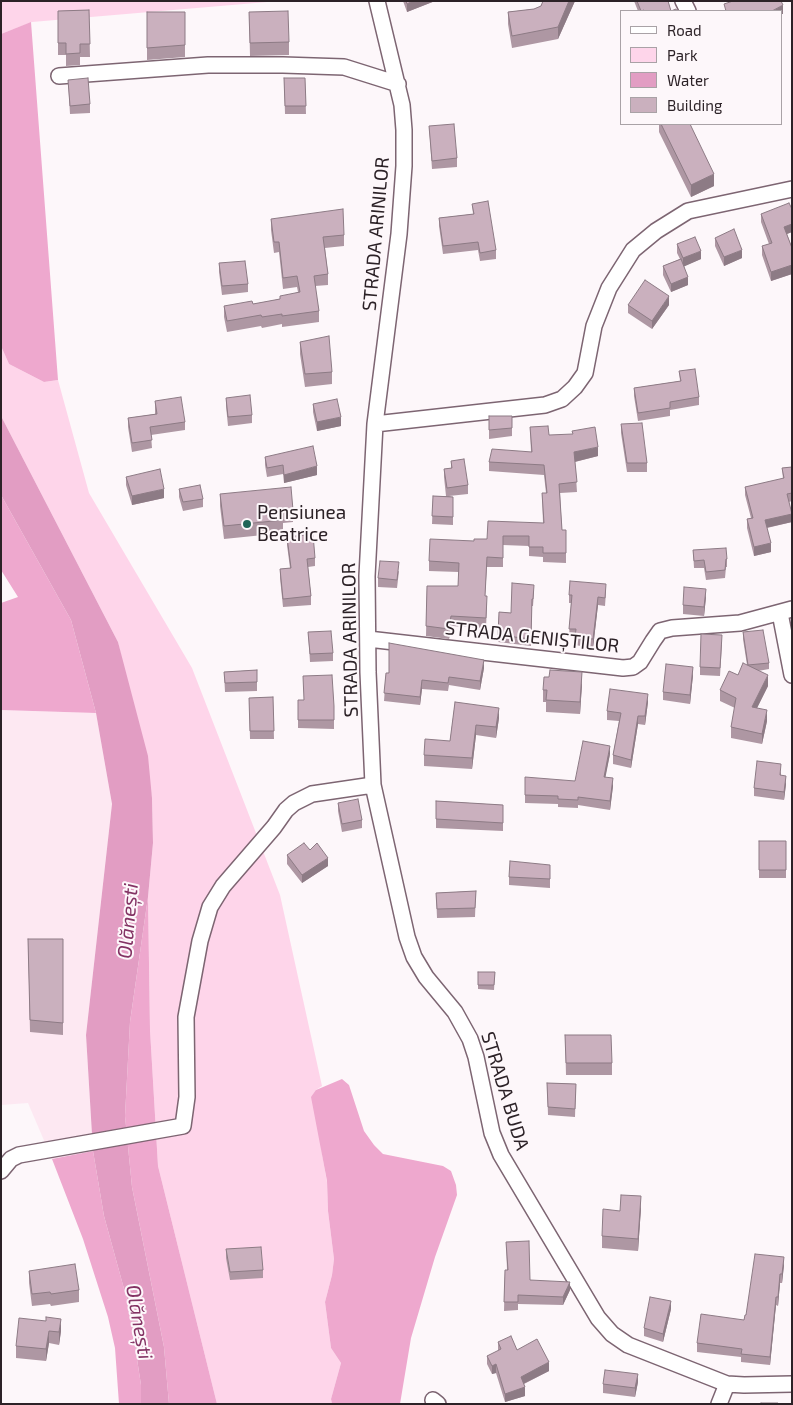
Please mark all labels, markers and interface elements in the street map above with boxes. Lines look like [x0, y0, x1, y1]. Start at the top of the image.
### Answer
legend [620, 10, 783, 125]
text: Road [667, 21, 702, 39]
text: Park [667, 46, 698, 64]
text: Water [667, 71, 709, 89]
text: Building [667, 96, 722, 114]
street label: STRADA ARINILOR [358, 156, 394, 312]
place label: Pensiunea Beatrice [257, 502, 346, 546]
marker: Pensiunea Beatrice [241, 518, 253, 530]
street label: STRADA ARINILOR [337, 562, 363, 718]
street label: STRADA GENIȘTILOR [444, 616, 620, 658]
water label: Olănești [113, 882, 143, 960]
street label: STRADA BUDA [476, 1029, 534, 1153]
water label: Olănești [121, 1283, 157, 1361]

